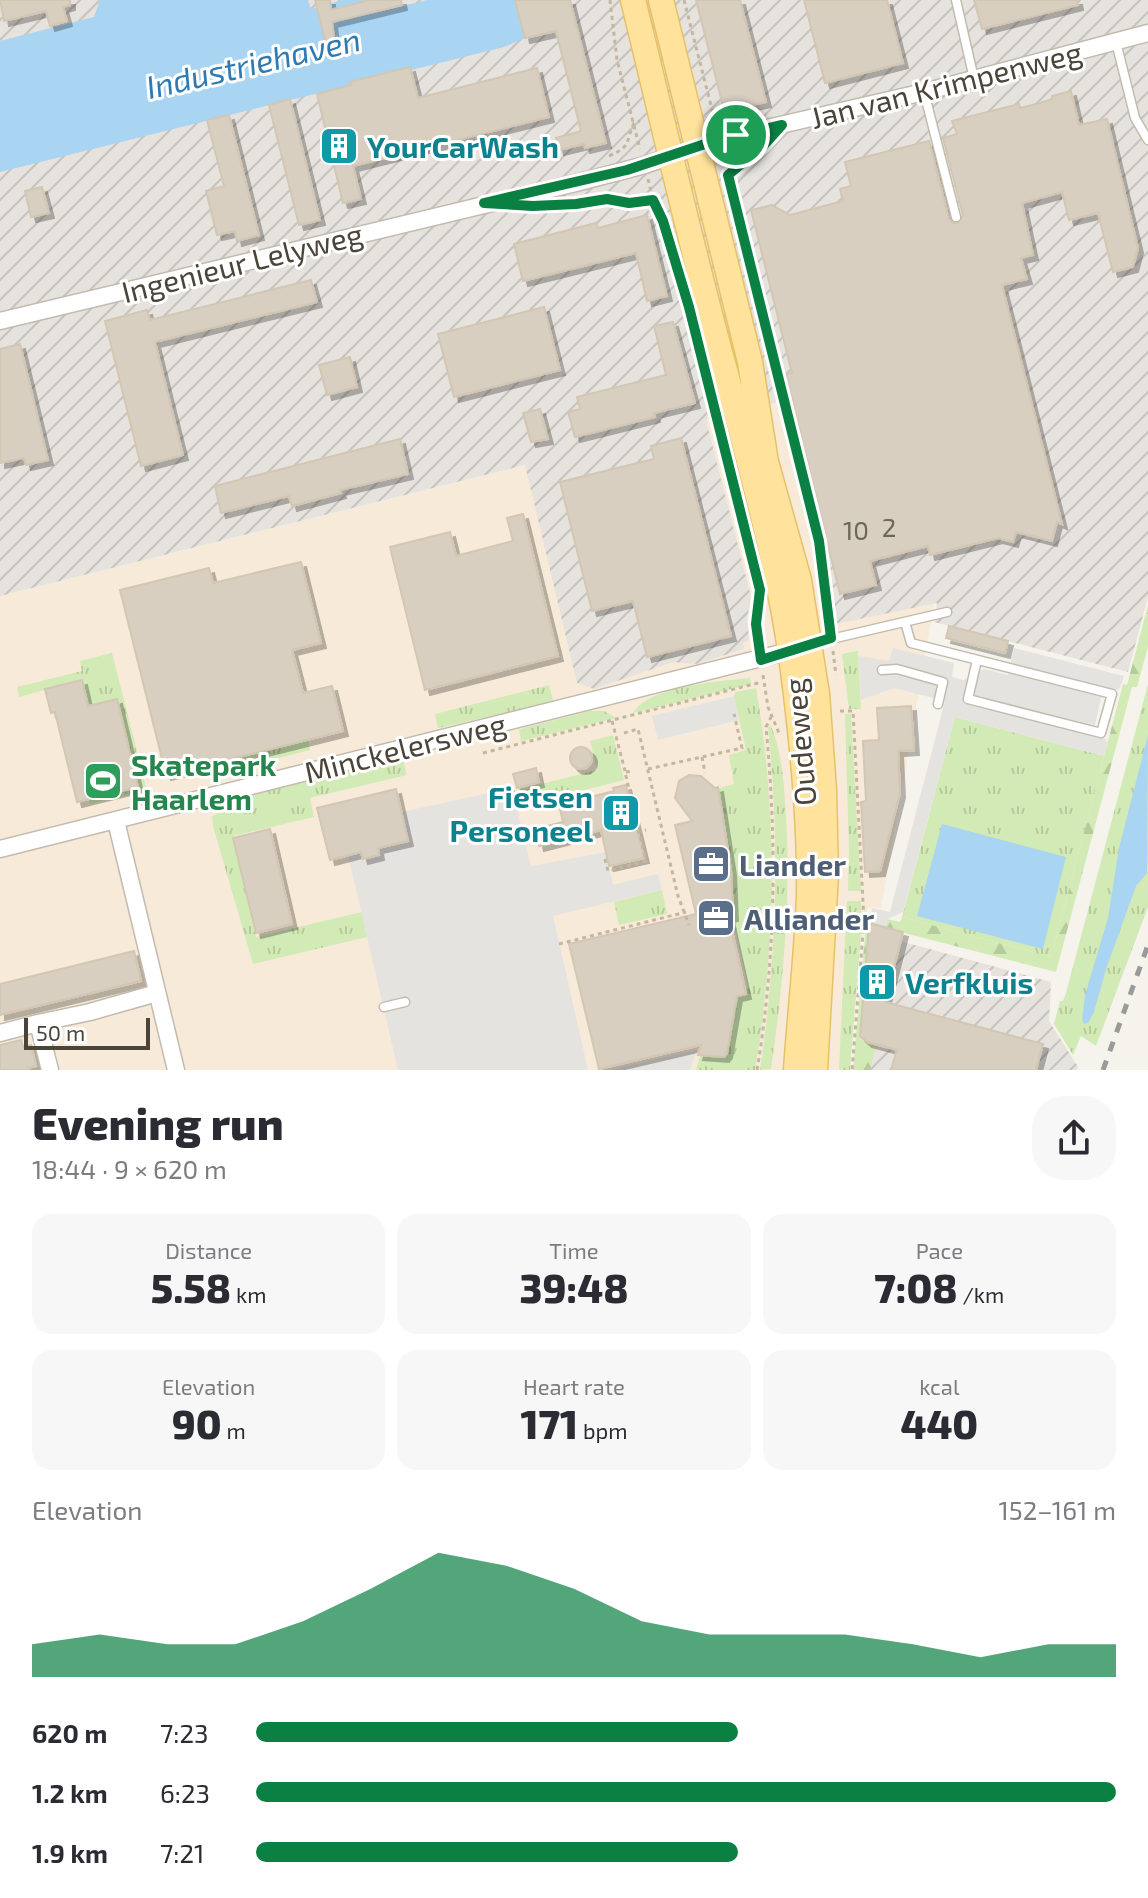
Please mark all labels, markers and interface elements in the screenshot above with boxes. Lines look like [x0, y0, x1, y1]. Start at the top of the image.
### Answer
water label: Industriehaven [142, 19, 364, 105]
street label: Jan van Krimpenweg [807, 33, 1086, 135]
pin [702, 101, 770, 169]
icon: arrive [714, 113, 758, 157]
building icon: YourCarWash [318, 125, 360, 167]
place label: YourCarWash [367, 128, 559, 164]
street label: Ingenieur Lelyweg [118, 215, 367, 309]
house number: 2 [882, 511, 896, 542]
house number: 10 [843, 514, 869, 545]
street label: Oudeweg [775, 676, 823, 807]
street label: Minckelersweg [300, 704, 510, 789]
place label: Skatepark Haarlem [131, 746, 277, 816]
sports icon: Skatepark Haarlem [82, 760, 124, 802]
place label: Fietsen Personeel [449, 778, 593, 848]
building icon: Fietsen Personeel [600, 792, 642, 834]
office icon: Liander [690, 843, 732, 885]
place label: Liander [739, 846, 846, 882]
office icon: Alliander [695, 897, 737, 939]
place label: Alliander [744, 900, 875, 936]
building icon: Verfkluis [856, 961, 898, 1003]
place label: Verfkluis [905, 964, 1034, 1000]
scale bar [24, 1014, 150, 1050]
text: 50 m [36, 1019, 85, 1045]
text: Evening run [32, 1096, 284, 1149]
button: share [1032, 1096, 1116, 1180]
text: 18:44 · 9 × 620 m [32, 1153, 227, 1184]
text: Distance [165, 1237, 252, 1263]
text: Time [549, 1237, 599, 1263]
text: Pace [916, 1237, 963, 1263]
text: 5.58 [151, 1263, 231, 1311]
text: 39:48 [520, 1263, 628, 1311]
text: 7:08 [874, 1263, 958, 1311]
text: km [231, 1281, 266, 1307]
text: /km [958, 1281, 1004, 1307]
text: Elevation [162, 1373, 255, 1399]
text: Heart rate [523, 1373, 625, 1399]
text: kcal [919, 1373, 959, 1399]
text: 90 [172, 1399, 221, 1447]
text: 171 [520, 1399, 578, 1447]
text: 440 [900, 1399, 978, 1447]
text: m [221, 1417, 246, 1443]
text: bpm [578, 1417, 628, 1443]
text: Elevation [32, 1494, 142, 1525]
text: 152–161 m [998, 1494, 1116, 1525]
text: 620 m [32, 1717, 107, 1748]
text: 7:23 [160, 1717, 209, 1748]
text: 1.2 km [32, 1777, 108, 1808]
text: 6:23 [160, 1777, 210, 1808]
text: 1.9 km [32, 1837, 108, 1868]
text: 7:21 [160, 1837, 204, 1868]

